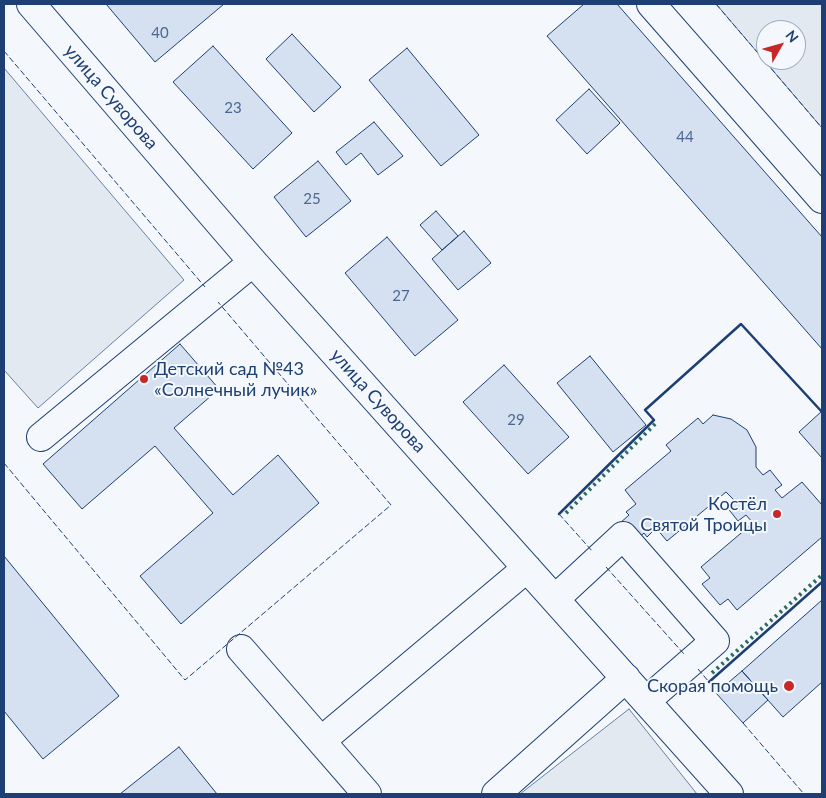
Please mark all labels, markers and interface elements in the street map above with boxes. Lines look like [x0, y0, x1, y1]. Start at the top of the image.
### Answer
north arrow [756, 20, 806, 70]
house number: 40 [151, 24, 169, 42]
text: N [782, 27, 802, 46]
street label: улица Суворова [60, 40, 162, 154]
house number: 23 [224, 99, 242, 117]
house number: 44 [676, 128, 694, 146]
house number: 25 [303, 190, 321, 208]
house number: 27 [392, 287, 410, 305]
street label: улица Суворова [326, 345, 430, 457]
place label: Детский сад №43 «Солнечный лучик» [154, 358, 318, 400]
marker: Детский сад №43 «Солнечный лучик» [138, 373, 150, 385]
house number: 29 [507, 411, 525, 429]
place label: Костёл Святой Троицы [640, 493, 767, 536]
marker: Костёл Святой Троицы [771, 508, 783, 520]
place label: Скорая помощь [647, 675, 778, 697]
marker: Скорая помощь [782, 679, 796, 693]

